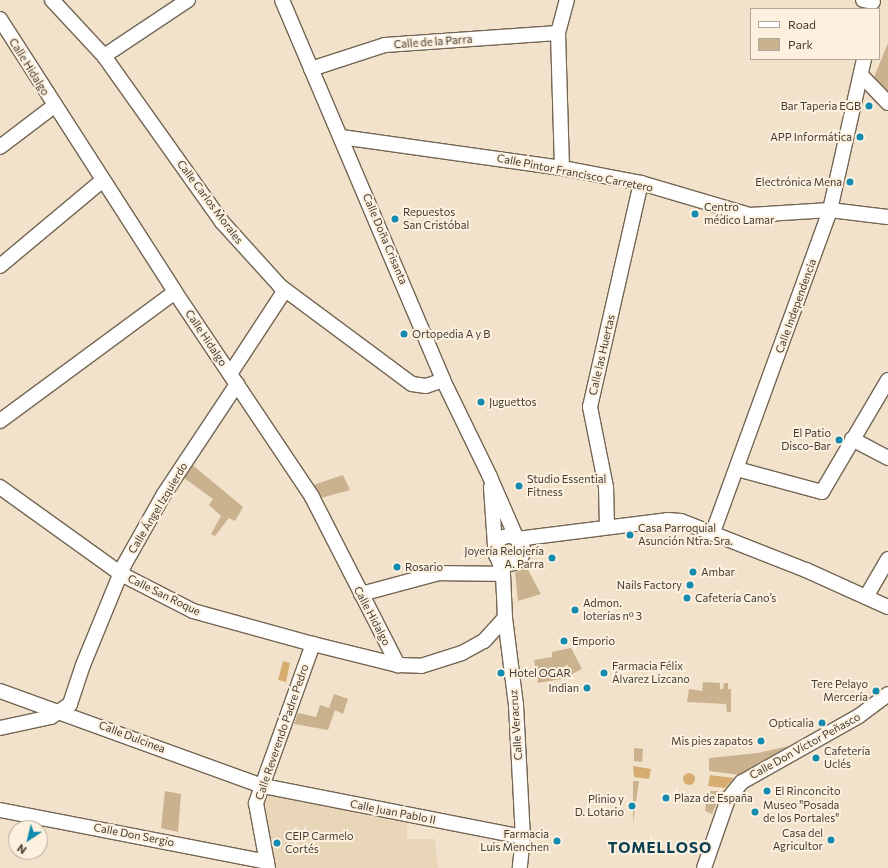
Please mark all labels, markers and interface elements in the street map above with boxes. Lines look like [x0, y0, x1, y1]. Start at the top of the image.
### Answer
legend [750, 8, 880, 60]
text: Road [788, 17, 816, 31]
street label: Calle de la Parra [393, 33, 473, 51]
street label: Calle Hidalgo [6, 36, 52, 98]
text: Park [788, 37, 813, 51]
place label: Bar Taperia EGB [781, 99, 861, 113]
marker: Bar Taperia EGB [864, 101, 874, 111]
place label: APP Informática [770, 130, 852, 144]
marker: APP Informática [855, 132, 865, 142]
street label: Calle Pintor Francisco Carretero [496, 151, 654, 195]
street label: Calle Carlos Morales [174, 157, 246, 247]
place label: Electrónica Mena [755, 175, 842, 189]
marker: Electrónica Mena [845, 177, 855, 187]
street label: Calle Doña Crisanta [360, 191, 410, 287]
place label: Centro médico Lamar [704, 201, 774, 227]
place label: Repuestos San Cristóbal [403, 206, 469, 232]
marker: Centro médico Lamar [689, 208, 701, 220]
marker: Repuestos San Cristóbal [390, 214, 400, 224]
street label: Calle Independencia [773, 257, 819, 355]
street label: Calle Hidalgo [182, 307, 230, 369]
street label: Calle las Huertas [586, 313, 618, 397]
place label: Ortopedia A y B [412, 327, 490, 341]
marker: Ortopedia A y B [399, 329, 409, 339]
place label: Juguettos [489, 395, 537, 409]
marker: Juguettos [476, 397, 486, 407]
place label: El Patio Disco-Bar [781, 427, 831, 453]
marker: El Patio Disco-Bar [834, 435, 844, 445]
street label: Calle Ángel Izquierdo [126, 460, 190, 556]
place label: Studio Essential Fitness [527, 473, 606, 499]
marker: Studio Essential Fitness [514, 481, 524, 491]
place label: Casa Parroquial Asunción Ntra. Sra. [638, 522, 733, 548]
marker: Casa Parroquial Asunción Ntra. Sra. [625, 530, 635, 540]
place label: Joyería Relojería A. Parra [464, 545, 544, 571]
marker: Joyería Relojería A. Parra [547, 553, 557, 563]
place label: Rosario [405, 560, 443, 574]
marker: Rosario [392, 562, 402, 572]
place label: Ambar [701, 565, 735, 579]
marker: Ambar [688, 567, 698, 577]
street label: Calle San Roque [125, 572, 203, 618]
place label: Nails Factory [617, 578, 682, 592]
marker: Nails Factory [685, 580, 695, 590]
street label: Calle Hidalgo [351, 584, 393, 648]
place label: Cafetería Cano’s [695, 591, 776, 605]
marker: Cafetería Cano’s [682, 593, 692, 603]
place label: Admon. loterías nº 3 [583, 597, 642, 623]
marker: Admon. loterías nº 3 [570, 605, 580, 615]
place label: Emporio [572, 634, 615, 648]
marker: Emporio [559, 636, 569, 646]
place label: Farmacia Félix Álvarez Lizcano [612, 660, 690, 686]
street label: Calle Reverendo Padre Pedro [253, 662, 311, 802]
place label: Hotel OGAR [509, 666, 571, 680]
marker: Hotel OGAR [496, 668, 506, 678]
marker: Farmacia Félix Álvarez Lizcano [599, 668, 609, 678]
place label: Tere Pelayo Mercería [811, 678, 868, 704]
place label: Indian [548, 681, 579, 695]
marker: Indian [582, 683, 592, 693]
marker: Tere Pelayo Mercería [871, 686, 881, 696]
street label: Calle Veracruz [507, 689, 525, 761]
street label: Calle Don Víctor Peñasco [747, 710, 863, 782]
place label: Opticalia [769, 716, 814, 730]
street label: Calle Dulcinea [97, 718, 167, 756]
marker: Opticalia [817, 718, 827, 728]
place label: Mis pies zapatos [671, 734, 753, 748]
marker: Mis pies zapatos [756, 736, 766, 746]
place label: Cafetería Uclés [824, 745, 870, 771]
marker: Cafetería Uclés [811, 753, 821, 763]
place label: El Rinconcito [775, 784, 841, 798]
marker: El Rinconcito [762, 786, 772, 796]
place label: Plaza de España [674, 791, 753, 805]
place label: Plinio y D. Lotario [575, 793, 624, 819]
marker: Plaza de España [661, 793, 671, 803]
street label: Calle Juan Pablo II [349, 797, 437, 827]
place label: Museo "Posada de los Portales" [763, 799, 839, 825]
marker: Plinio y D. Lotario [627, 801, 637, 811]
marker: Museo "Posada de los Portales" [750, 807, 760, 817]
north arrow [8, 820, 48, 860]
street label: Calle Don Sergio [93, 821, 175, 849]
place label: Casa del Agricultor [773, 827, 823, 853]
place label: Farmacia Luis Menchen [480, 828, 549, 854]
place label: CEIP Carmelo Cortés [285, 830, 354, 856]
marker: Casa del Agricultor [826, 835, 836, 845]
marker: Farmacia Luis Menchen [552, 836, 562, 846]
marker: CEIP Carmelo Cortés [272, 838, 282, 848]
district label: TOMELLOSO [608, 839, 712, 857]
text: N [14, 842, 29, 857]

